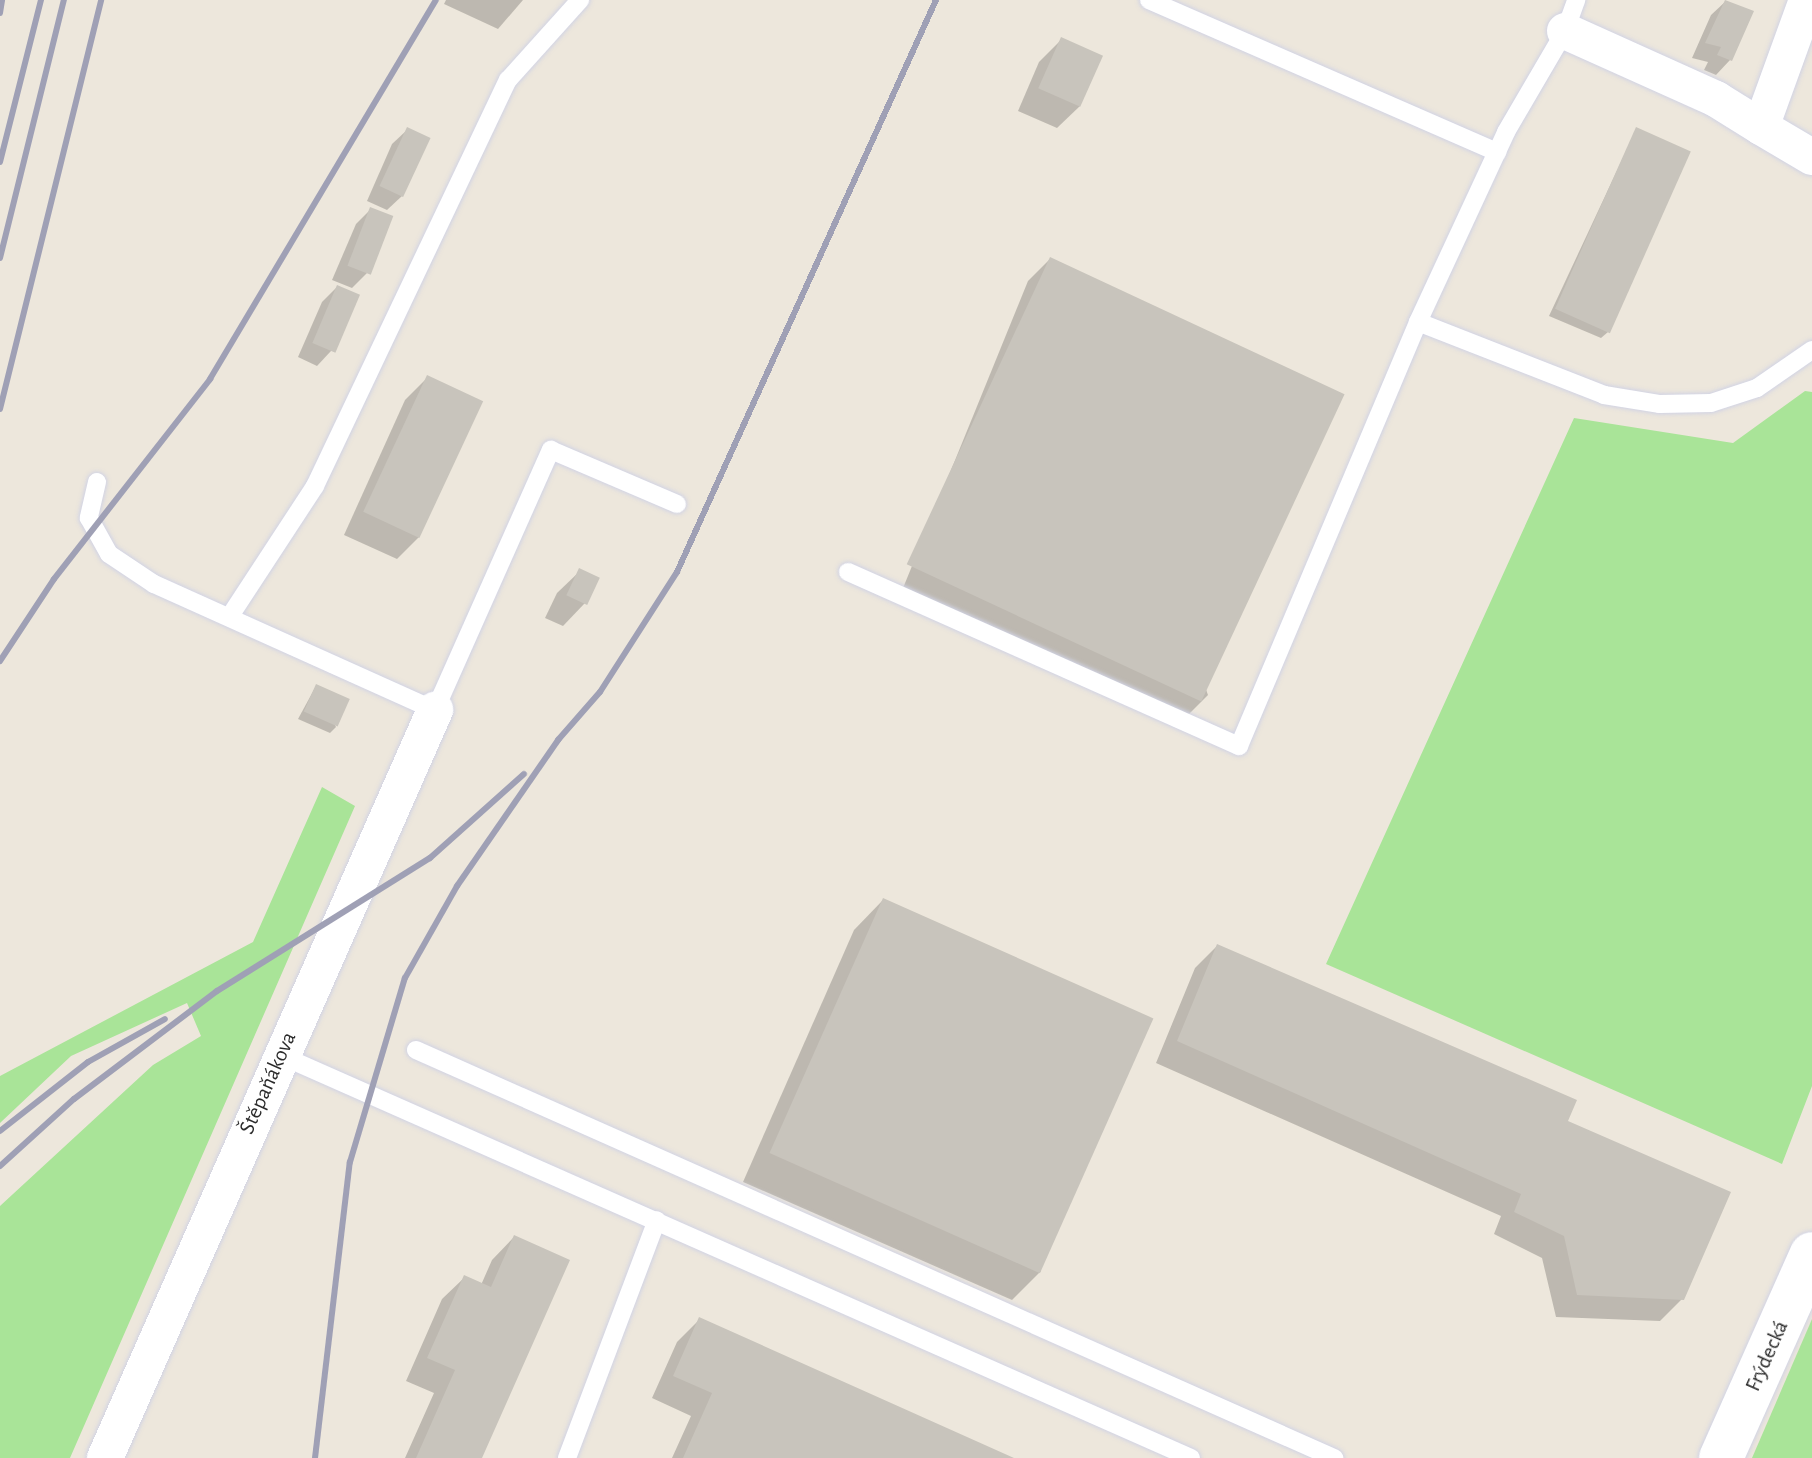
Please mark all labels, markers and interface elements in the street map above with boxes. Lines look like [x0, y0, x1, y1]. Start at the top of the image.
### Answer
street label: Štěpaňákova [234, 1028, 302, 1138]
street label: Frýdecká [1740, 1317, 1794, 1395]

